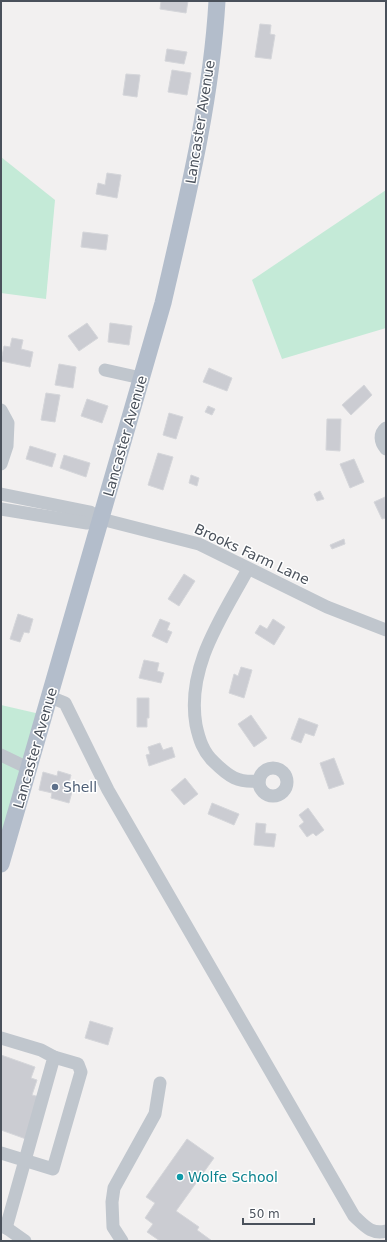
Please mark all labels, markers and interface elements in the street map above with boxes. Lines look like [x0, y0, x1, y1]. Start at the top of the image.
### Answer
street label: Lancaster Avenue [182, 59, 218, 185]
street label: Lancaster Avenue [100, 374, 150, 498]
street label: Brooks Farm Lane [192, 520, 312, 588]
street label: Lancaster Avenue [10, 686, 60, 810]
place label: Shell [63, 779, 97, 795]
marker: Shell [50, 782, 60, 792]
place label: Wolfe School [188, 1169, 278, 1185]
marker: Wolfe School [175, 1172, 185, 1182]
scale bar [243, 1200, 314, 1226]
text: 50 m [249, 1207, 280, 1221]

